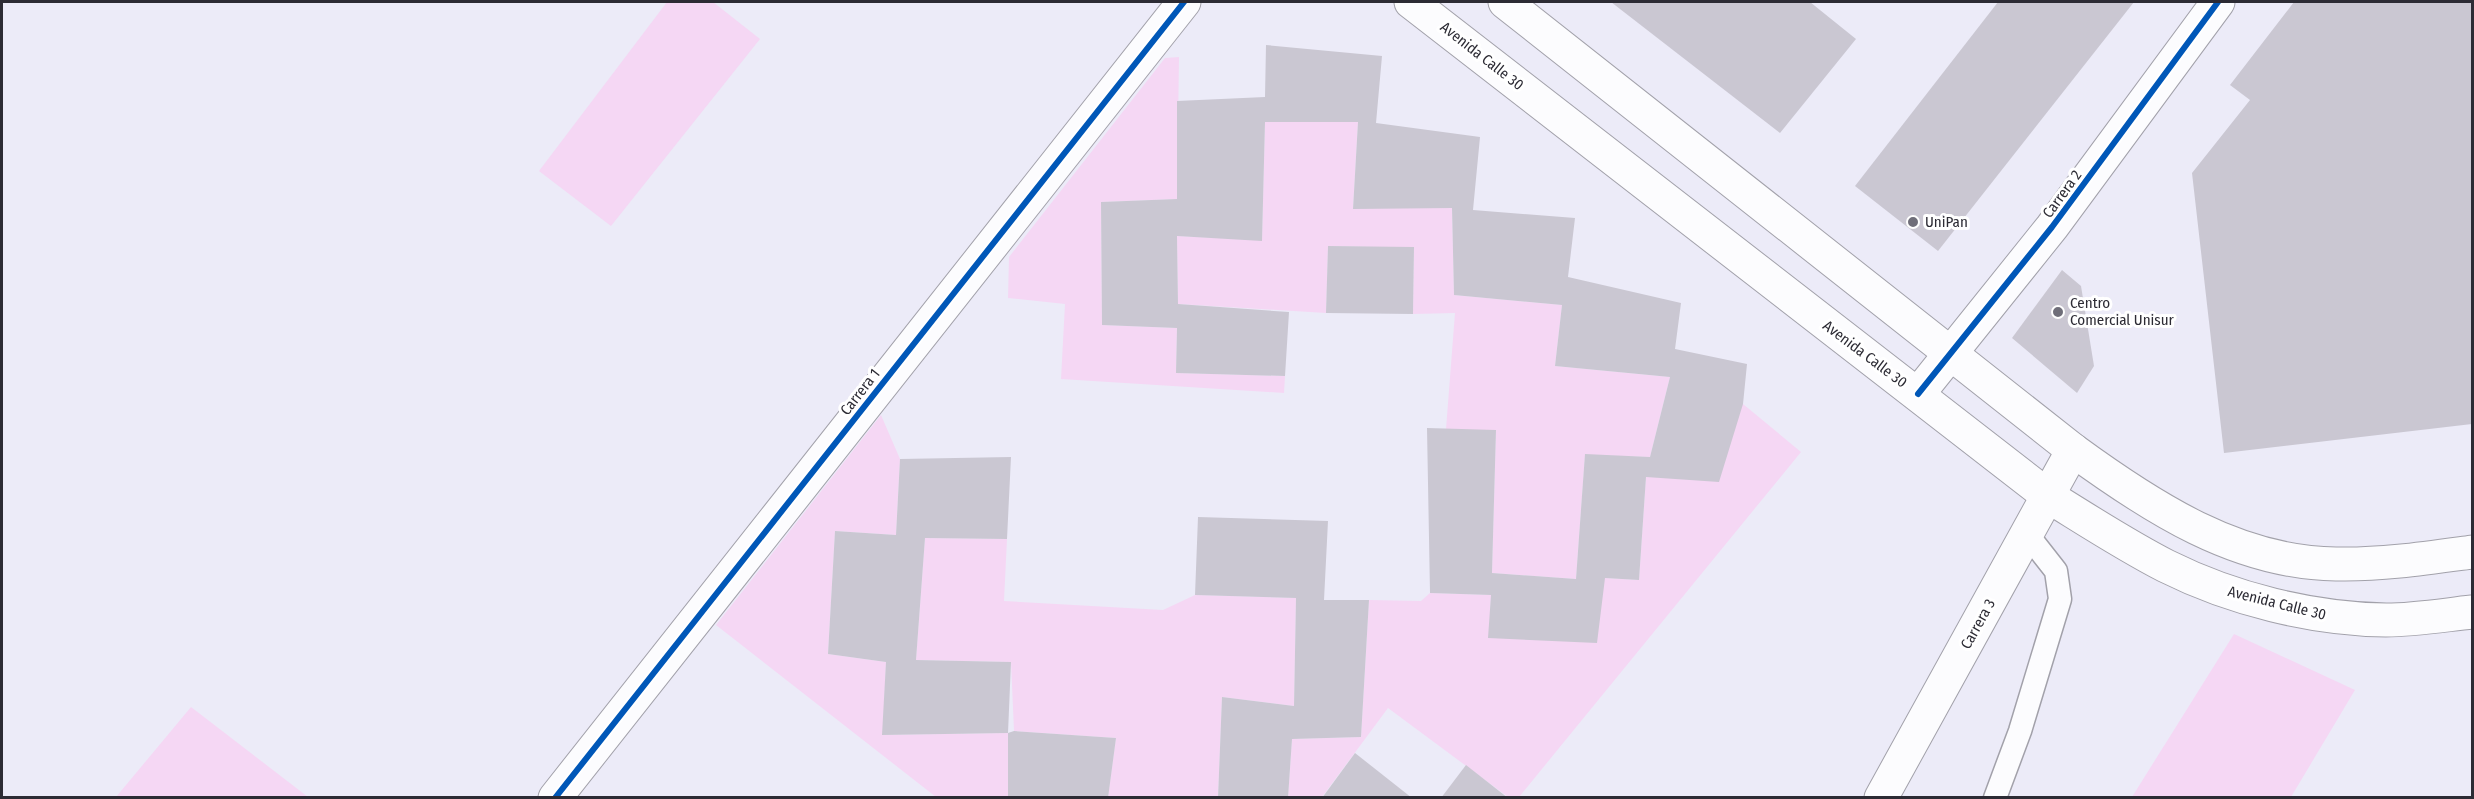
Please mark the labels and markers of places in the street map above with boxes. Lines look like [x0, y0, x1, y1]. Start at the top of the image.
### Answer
place label: UniPan [1925, 213, 1968, 231]
marker: UniPan [1906, 215, 1920, 229]
place label: Centro Comercial Unisur [2070, 294, 2175, 329]
marker: Centro Comercial Unisur [2051, 305, 2065, 319]

